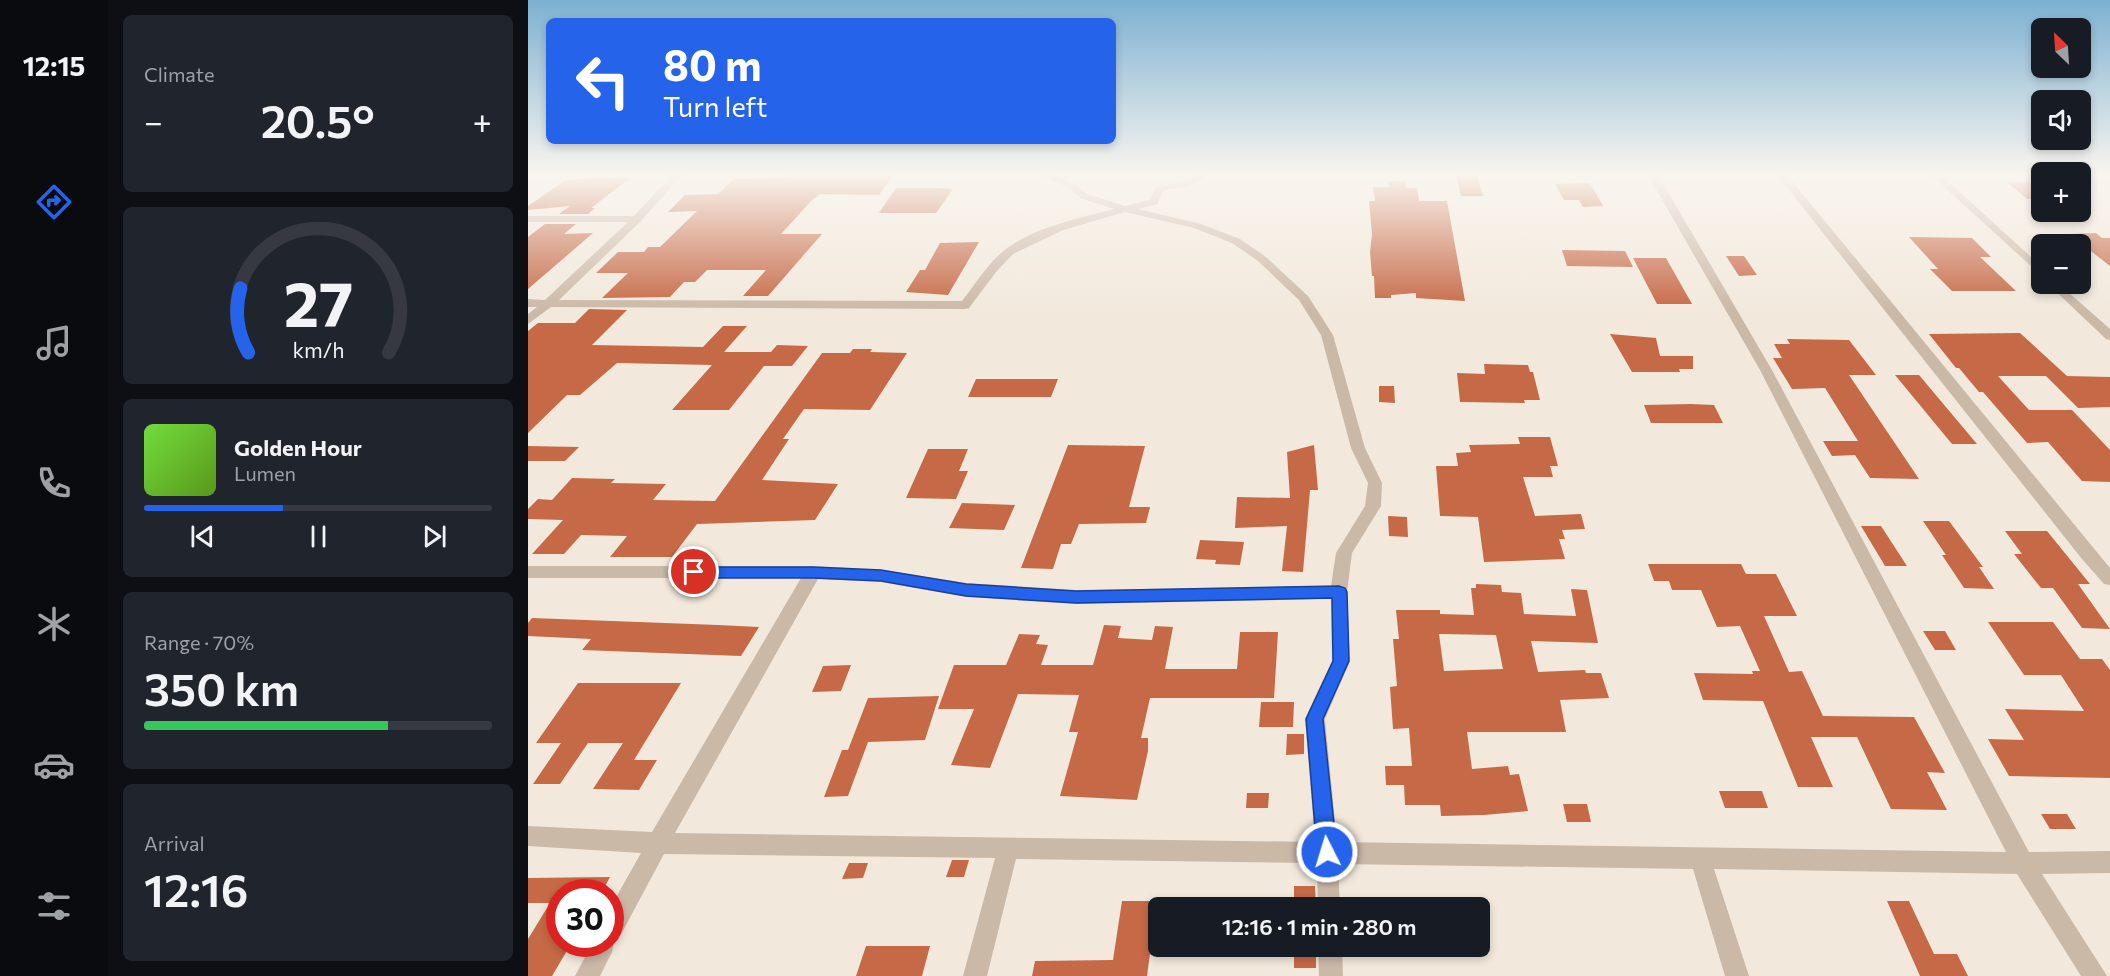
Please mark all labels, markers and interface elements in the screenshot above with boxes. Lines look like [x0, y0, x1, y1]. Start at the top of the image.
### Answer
north arrow [2031, 18, 2091, 78]
map controls [2031, 18, 2091, 294]
text: 80 m [663, 38, 762, 90]
icon: left [564, 42, 642, 120]
text: 12:15 [23, 49, 85, 82]
text: Climate [144, 62, 214, 86]
text: Turn left [663, 90, 767, 123]
button: sound [2031, 90, 2091, 150]
text: 20.5° [261, 92, 375, 147]
text: − [144, 100, 163, 141]
text: + [473, 100, 492, 141]
button: + [2031, 162, 2091, 222]
icon: directions [33, 181, 75, 223]
button: − [2031, 234, 2091, 294]
text: 27 [283, 264, 353, 340]
icon: music [33, 322, 75, 364]
text: km/h [292, 336, 344, 362]
text: Golden Hour [234, 434, 362, 461]
text: Lumen [234, 461, 296, 485]
icon: phone [33, 462, 75, 504]
icon: previous [186, 520, 219, 553]
icon: pause [302, 520, 335, 553]
icon: next [418, 520, 451, 553]
pin [668, 546, 719, 597]
icon: arrive [677, 555, 710, 588]
icon: climate [33, 603, 75, 645]
text: Range · 70% [144, 630, 254, 654]
text: 350 km [144, 660, 299, 715]
icon: car [33, 744, 75, 786]
position arrow [1295, 820, 1359, 884]
text: Arrival [144, 831, 205, 855]
text: 12:16 [144, 861, 248, 916]
speed limit sign: 30 [546, 879, 624, 957]
icon: filters [33, 885, 75, 927]
text: 12:16 · 1 min · 280 m [1222, 913, 1416, 940]

